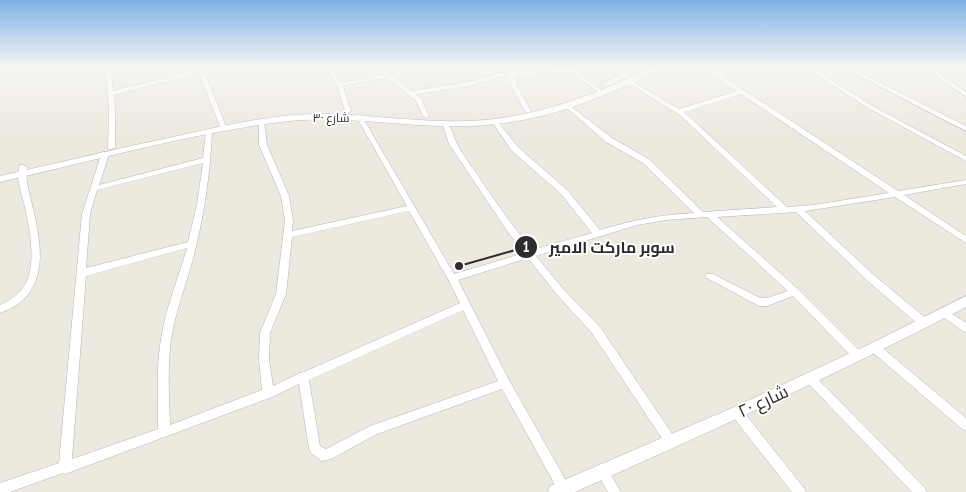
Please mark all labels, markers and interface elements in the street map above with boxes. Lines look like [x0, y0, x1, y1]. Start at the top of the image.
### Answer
street label: شارع ٣٠ [313, 110, 350, 126]
callout: سوبر ماركت الامير [514, 232, 685, 263]
text: 1 [522, 237, 530, 256]
text: سوبر ماركت الامير [548, 237, 675, 257]
street label: شارع ٢٠ [734, 379, 792, 423]

